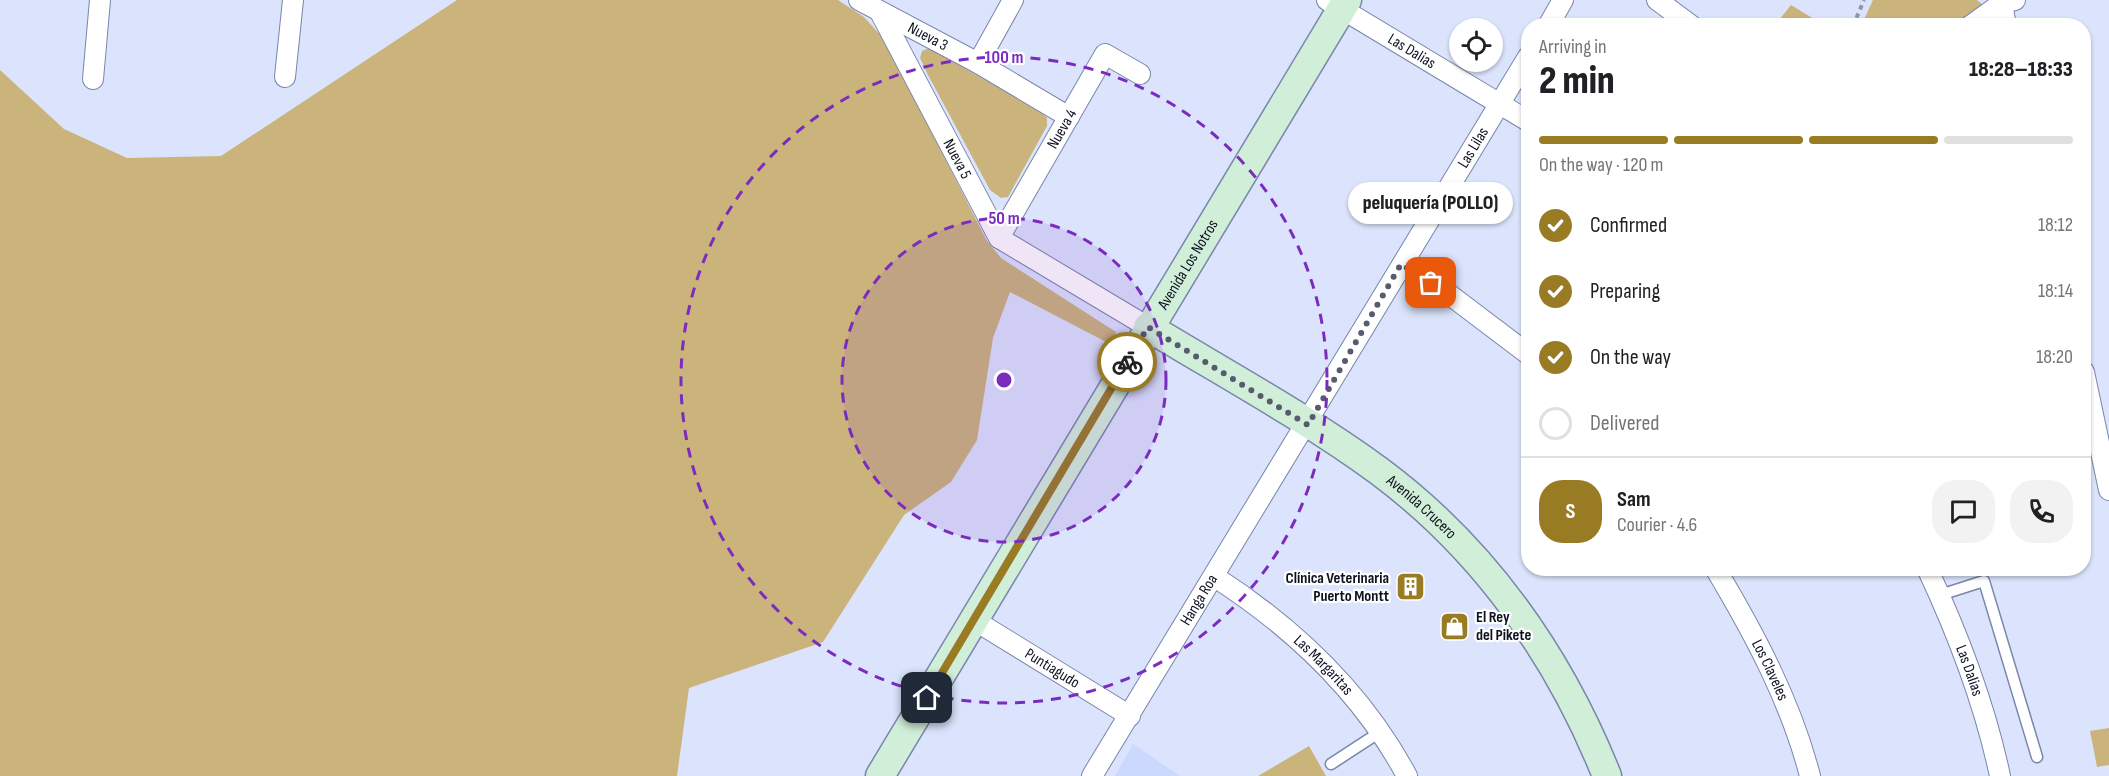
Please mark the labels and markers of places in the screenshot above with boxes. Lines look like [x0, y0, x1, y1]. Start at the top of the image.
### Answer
callout: peluquería (POLLO) [1348, 181, 1514, 223]
pin [1405, 257, 1456, 308]
centre of rings [994, 370, 1014, 390]
place label: Clínica Veterinaria Puerto Montt [1286, 569, 1389, 606]
building icon: Clínica Veterinaria Puerto Montt [1394, 571, 1426, 603]
place label: El Rey del Pikete [1476, 608, 1531, 645]
shop icon: El Rey del Pikete [1439, 610, 1471, 642]
pin [901, 672, 952, 723]

